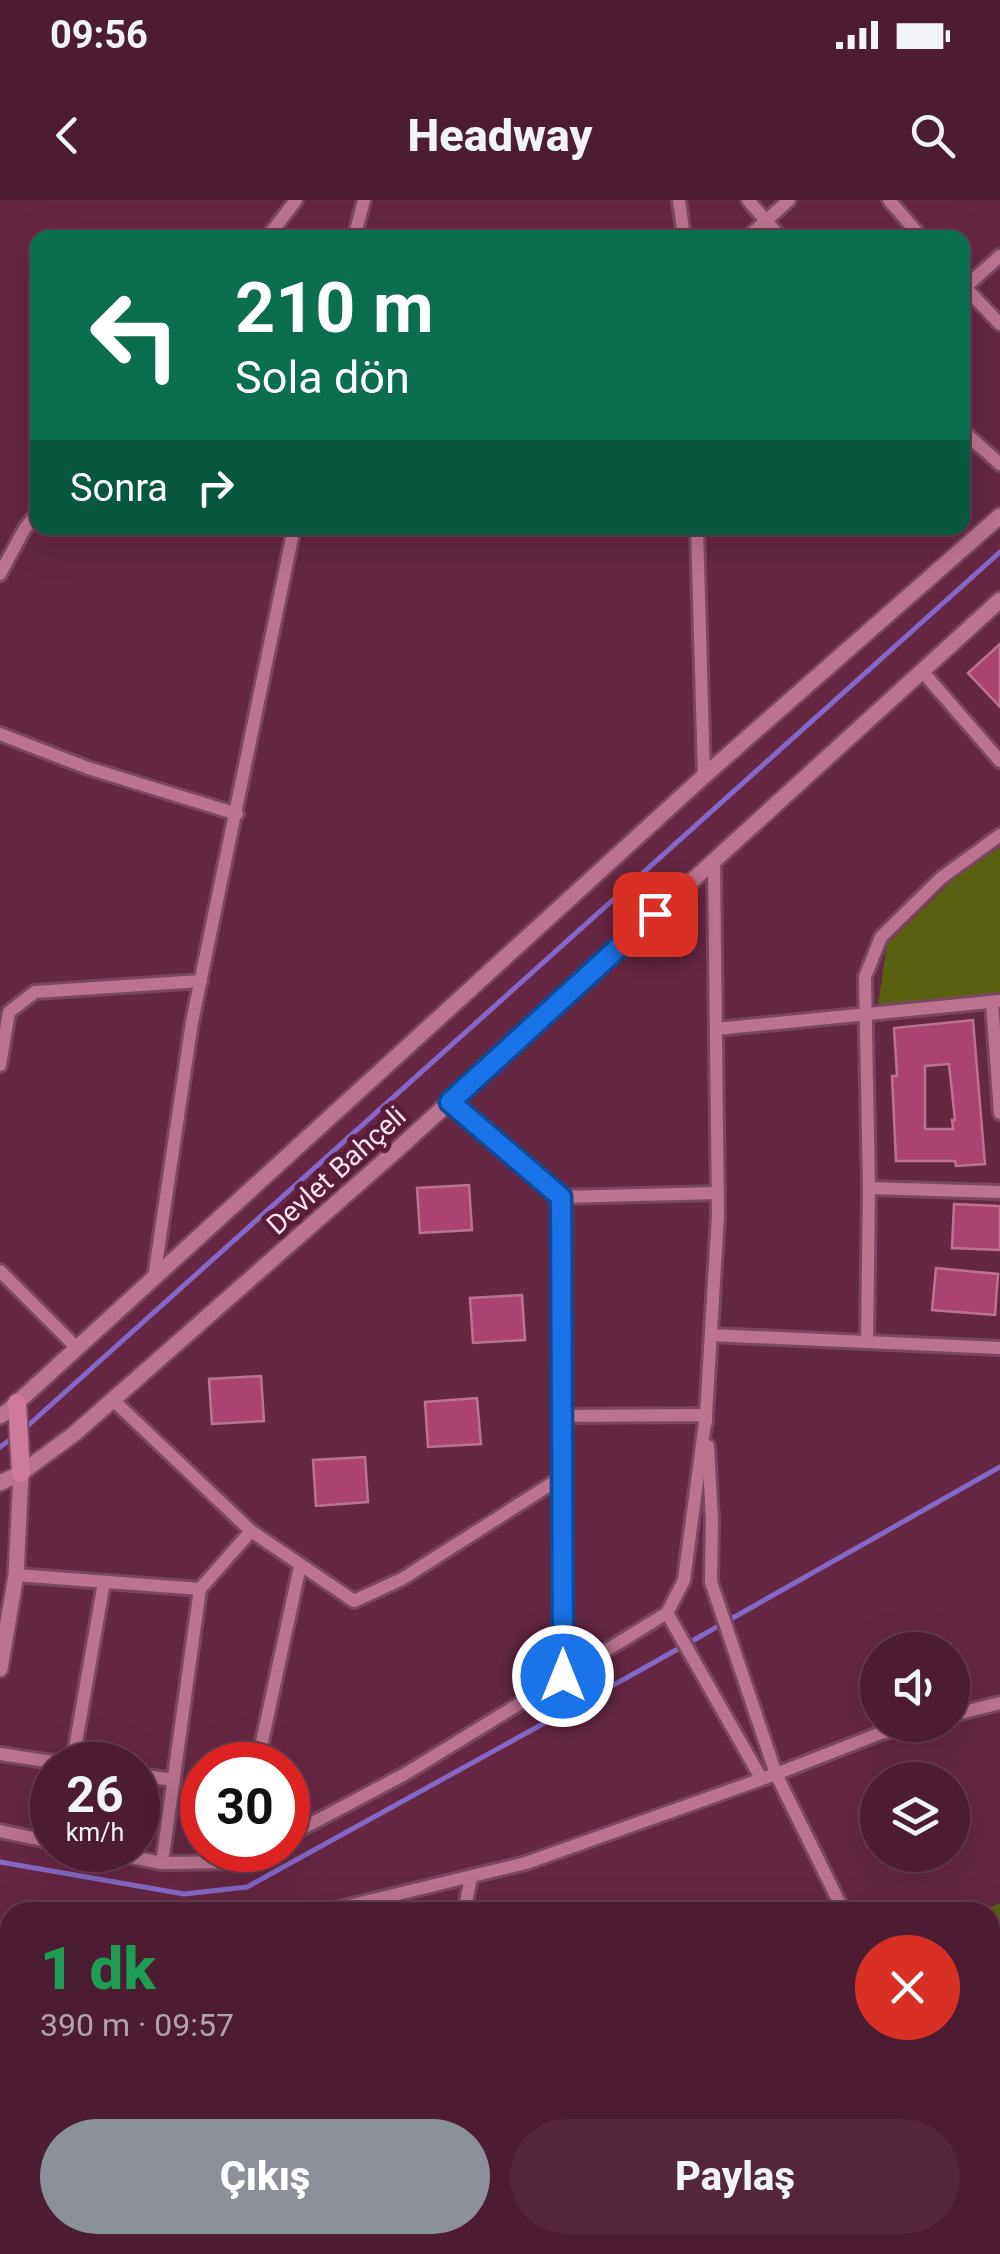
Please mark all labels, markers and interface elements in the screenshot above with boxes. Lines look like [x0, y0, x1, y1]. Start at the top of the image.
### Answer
text: 09:56 [50, 13, 148, 57]
icon: back [40, 108, 95, 163]
icon: search [905, 108, 960, 163]
text: Headway [408, 109, 592, 162]
text: 210 m [235, 267, 434, 349]
icon: left [70, 270, 200, 400]
text: Sola dön [235, 351, 410, 404]
icon: right [188, 460, 243, 515]
text: Sonra [70, 466, 168, 510]
pin [613, 872, 698, 957]
icon: arrive [628, 887, 683, 942]
street label: Devlet Bahçeli [260, 1099, 413, 1241]
position arrow [511, 1624, 615, 1728]
map controls [860, 1632, 970, 1872]
button: sound [860, 1632, 970, 1742]
speed limit sign: 30 [180, 1742, 310, 1872]
button: layers [860, 1762, 970, 1872]
text: 26 [66, 1766, 124, 1824]
text: km/h [66, 1818, 124, 1847]
text: 1 dk [40, 1933, 156, 2004]
button: close [855, 1935, 960, 2040]
text: 390 m · 09:57 [40, 2006, 234, 2044]
button: Çıkış [40, 2119, 490, 2234]
button: Paylaş [510, 2119, 960, 2234]

